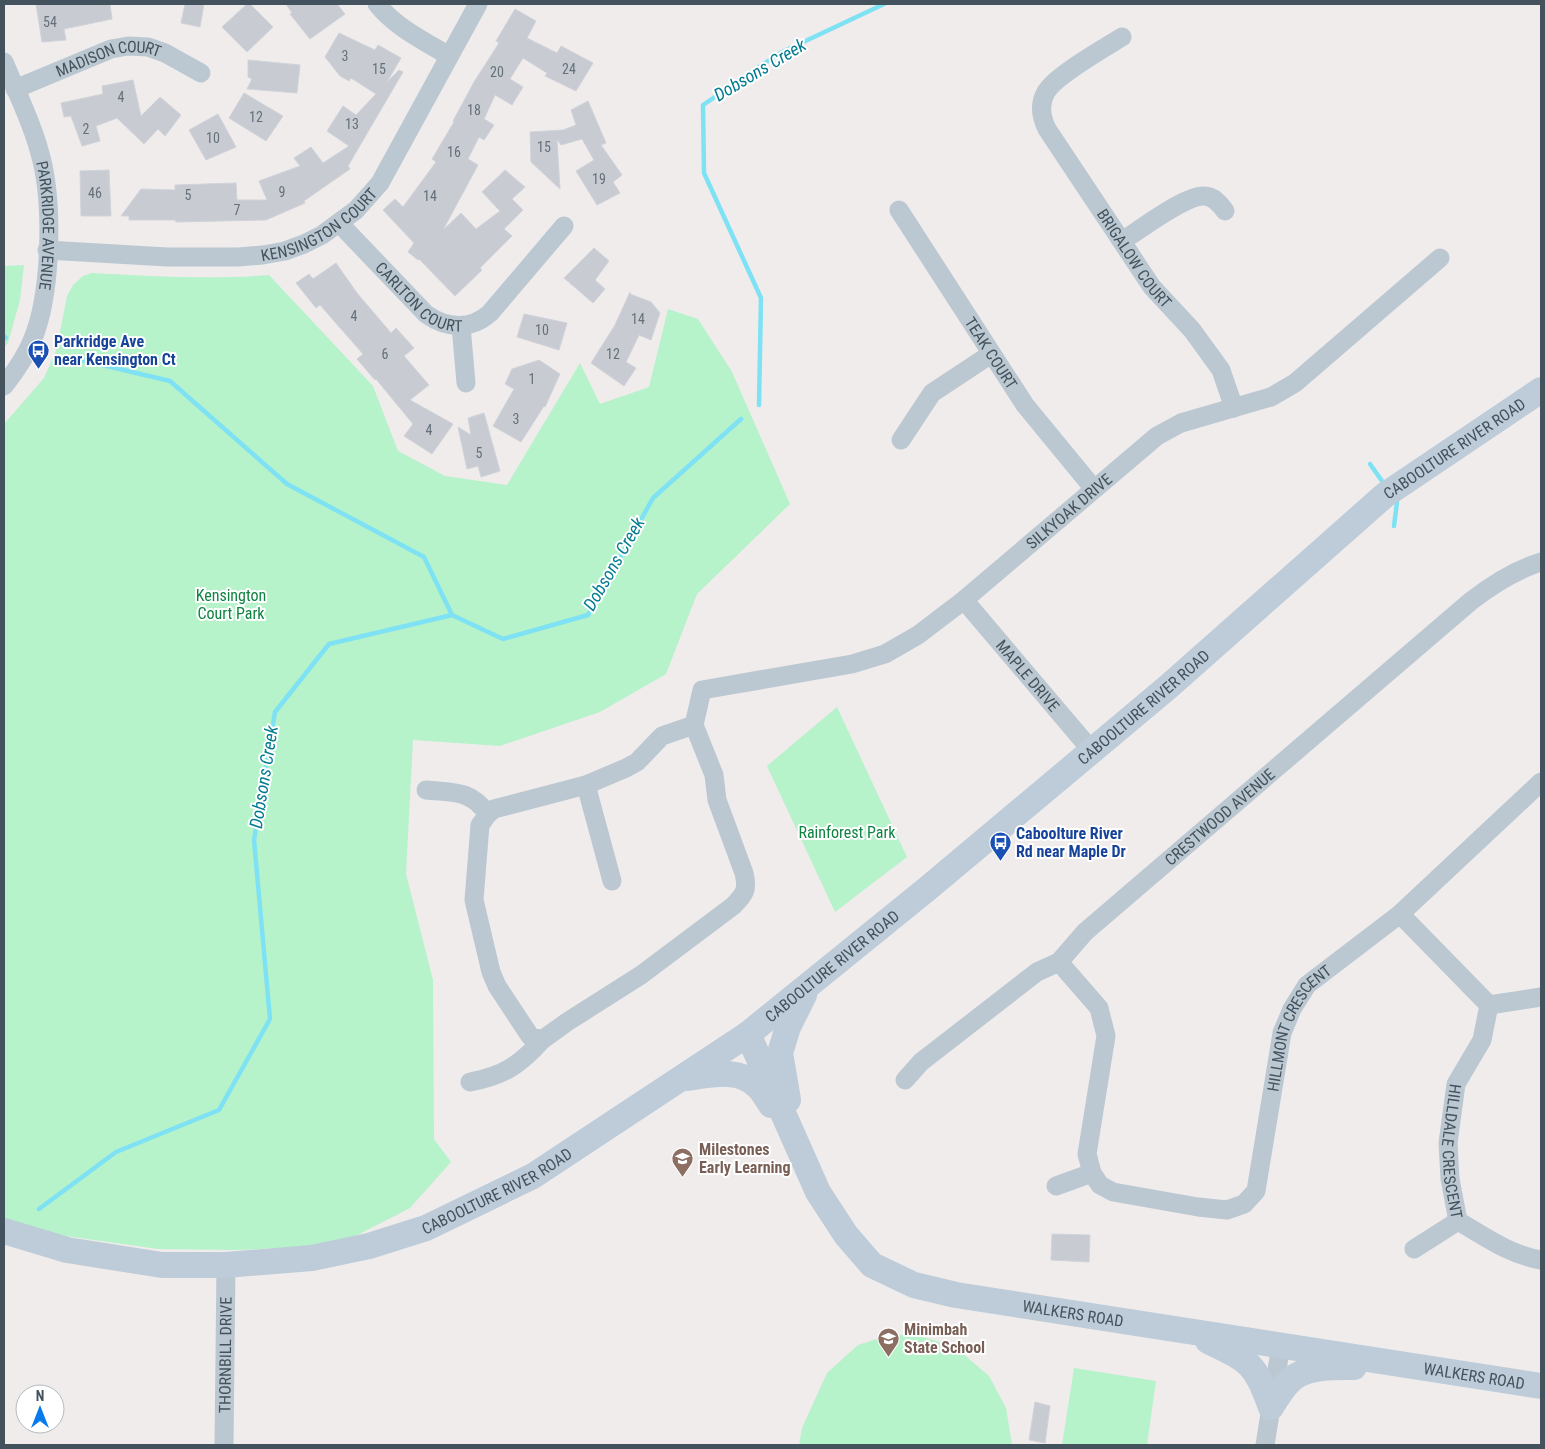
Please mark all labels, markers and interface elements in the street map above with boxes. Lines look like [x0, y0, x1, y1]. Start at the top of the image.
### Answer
house number: 54 [43, 14, 57, 30]
water label: Dobsons Creek [710, 33, 811, 105]
street label: MADISON COURT [53, 37, 164, 81]
house number: 3 [342, 48, 348, 64]
house number: 15 [372, 61, 386, 77]
house number: 24 [562, 61, 576, 77]
house number: 20 [490, 64, 504, 80]
house number: 4 [118, 89, 125, 105]
house number: 18 [467, 102, 481, 118]
house number: 12 [249, 109, 263, 125]
house number: 13 [345, 116, 359, 132]
house number: 2 [83, 121, 90, 137]
house number: 10 [206, 130, 220, 146]
house number: 15 [537, 139, 551, 155]
house number: 16 [447, 144, 461, 160]
street label: PARKRIDGE AVENUE [32, 159, 58, 291]
house number: 19 [592, 171, 606, 187]
street label: KENSINGTON COURT [259, 184, 381, 265]
house number: 9 [279, 184, 285, 200]
house number: 46 [88, 185, 102, 201]
house number: 5 [185, 187, 192, 203]
house number: 14 [423, 188, 437, 204]
house number: 7 [234, 202, 241, 218]
street label: BRIGALOW COURT [1093, 205, 1175, 312]
street label: CARLTON COURT [371, 258, 462, 336]
house number: 4 [351, 308, 358, 324]
house number: 14 [631, 311, 645, 327]
street label: TEAK COURT [961, 314, 1021, 393]
house number: 10 [535, 322, 549, 338]
place label: Parkridge Ave near Kensington Ct [54, 332, 176, 369]
bus stop icon: Parkridge Ave near Kensington Ct [26, 338, 50, 369]
house number: 6 [382, 346, 389, 362]
house number: 12 [606, 346, 620, 362]
house number: 1 [529, 371, 535, 387]
street label: CABOOLTURE RIVER ROAD [1380, 394, 1529, 503]
house number: 3 [513, 411, 519, 427]
house number: 4 [426, 422, 433, 438]
house number: 5 [476, 445, 483, 461]
street label: SILKYOAK DRIVE [1022, 470, 1116, 553]
water label: Dobsons Creek [579, 513, 649, 614]
park label: Kensington Court Park [196, 586, 266, 623]
street label: MAPLE DRIVE [992, 636, 1063, 716]
street label: CABOOLTURE RIVER ROAD [1074, 646, 1213, 769]
water label: Dobsons Creek [245, 723, 282, 830]
street label: CRESTWOOD AVENUE [1161, 765, 1279, 869]
park label: Rainforest Park [798, 823, 896, 842]
place label: Caboolture River Rd near Maple Dr [1016, 824, 1126, 861]
bus stop icon: Caboolture River Rd near Maple Dr [988, 830, 1012, 861]
street label: CABOOLTURE RIVER ROAD [761, 906, 903, 1026]
street label: HILLMONT CRESCENT [1264, 961, 1335, 1093]
street label: HILLDALE CRESCENT [1438, 1083, 1466, 1220]
place label: Milestones Early Learning [699, 1140, 791, 1177]
street label: CABOOLTURE RIVER ROAD [419, 1144, 575, 1239]
school or university icon: Milestones Early Learning [671, 1146, 695, 1177]
street label: WALKERS ROAD [1021, 1296, 1125, 1331]
street label: THORNBILL DRIVE [215, 1297, 236, 1413]
place label: Minimbah State School [904, 1320, 985, 1357]
school or university icon: Minimbah State School [876, 1326, 900, 1357]
street label: WALKERS ROAD [1422, 1359, 1526, 1393]
north arrow [15, 1384, 65, 1434]
text: N [36, 1388, 44, 1404]

